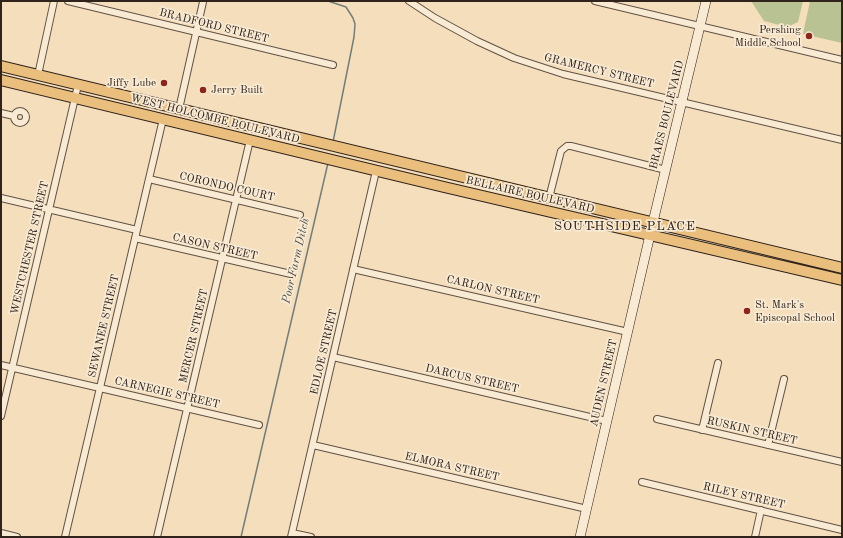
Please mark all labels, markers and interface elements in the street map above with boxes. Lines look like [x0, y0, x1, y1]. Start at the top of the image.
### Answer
street label: BRADFORD STREET [158, 6, 270, 46]
place label: Pershing Middle School [735, 23, 801, 49]
marker: Pershing Middle School [804, 31, 814, 41]
street label: GRAMERCY STREET [543, 51, 655, 91]
street label: BRAES BOULEVARD [647, 59, 687, 171]
place label: Jiffy Lube [107, 76, 156, 90]
marker: Jiffy Lube [159, 78, 169, 88]
place label: Jerry Built [211, 83, 263, 97]
marker: Jerry Built [198, 85, 208, 95]
street label: WEST HOLCOMBE BOULEVARD [129, 92, 301, 146]
street label: CORONDO COURT [178, 170, 276, 204]
street label: BELLAIRE BOULEVARD [464, 174, 596, 216]
street label: WESTCHESTER STREET [8, 180, 52, 316]
water label: Poor Farm Ditch [279, 217, 313, 305]
district label: SOUTHSIDE PLACE [554, 219, 696, 235]
street label: CASON STREET [171, 231, 259, 263]
street label: SEWANEE STREET [86, 273, 122, 379]
street label: CARLON STREET [445, 273, 541, 307]
street label: MERCER STREET [177, 288, 211, 384]
place label: St. Mark's Episcopal School [755, 298, 835, 324]
marker: St. Mark's Episcopal School [742, 306, 752, 316]
street label: EDLOE STREET [308, 308, 340, 396]
street label: AUDEN STREET [588, 338, 620, 428]
street label: DARCUS STREET [424, 362, 520, 396]
street label: CARNEGIE STREET [113, 374, 221, 412]
street label: RUSKIN STREET [705, 414, 799, 448]
street label: ELMORA STREET [403, 450, 501, 484]
street label: RILEY STREET [702, 480, 786, 512]

